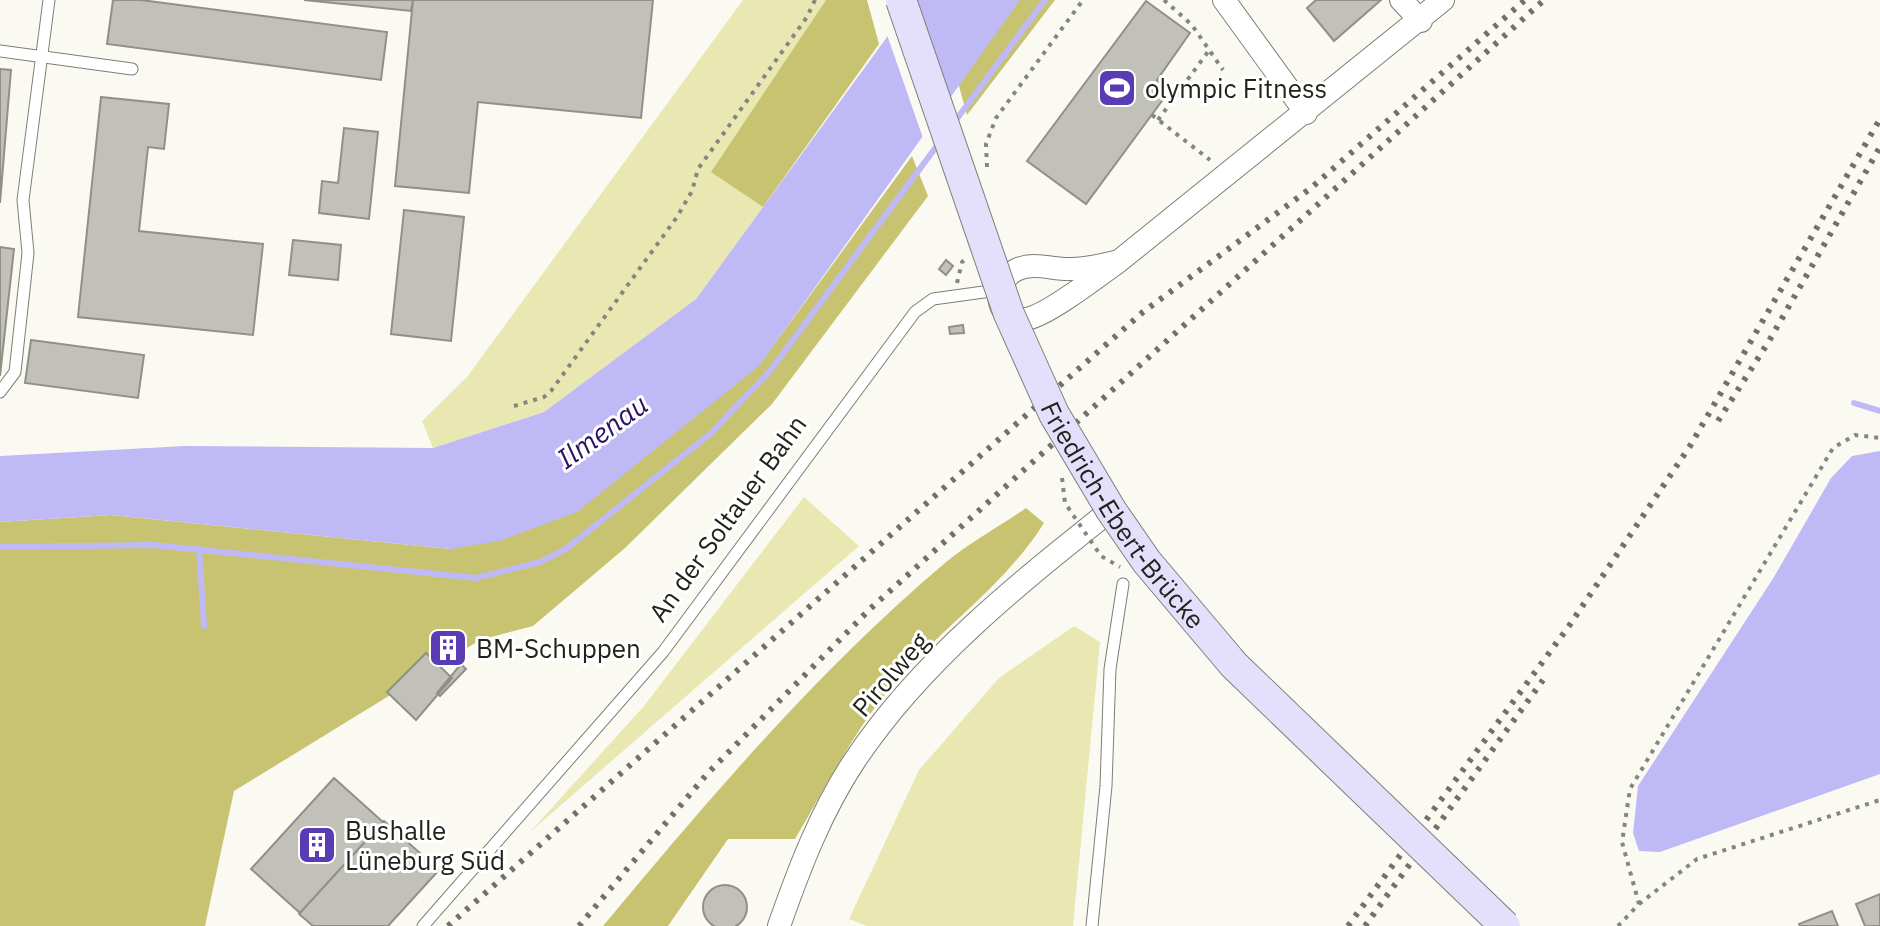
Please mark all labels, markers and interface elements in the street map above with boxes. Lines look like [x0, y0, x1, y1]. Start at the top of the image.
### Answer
sports icon: olympic Fitness [1096, 67, 1138, 109]
place label: olympic Fitness [1145, 71, 1327, 105]
water label: Ilmenau [549, 385, 655, 477]
street label: Friedrich-Ebert-Brücke [1034, 396, 1213, 635]
street label: An der Soltauer Bahn [641, 408, 813, 628]
street label: Pirolweg [844, 625, 936, 723]
building icon: BM-Schuppen [427, 627, 469, 669]
place label: BM-Schuppen [476, 631, 641, 665]
place label: Bushalle Lüneburg Süd [345, 813, 505, 877]
building icon: Bushalle Lüneburg Süd [296, 824, 338, 866]

